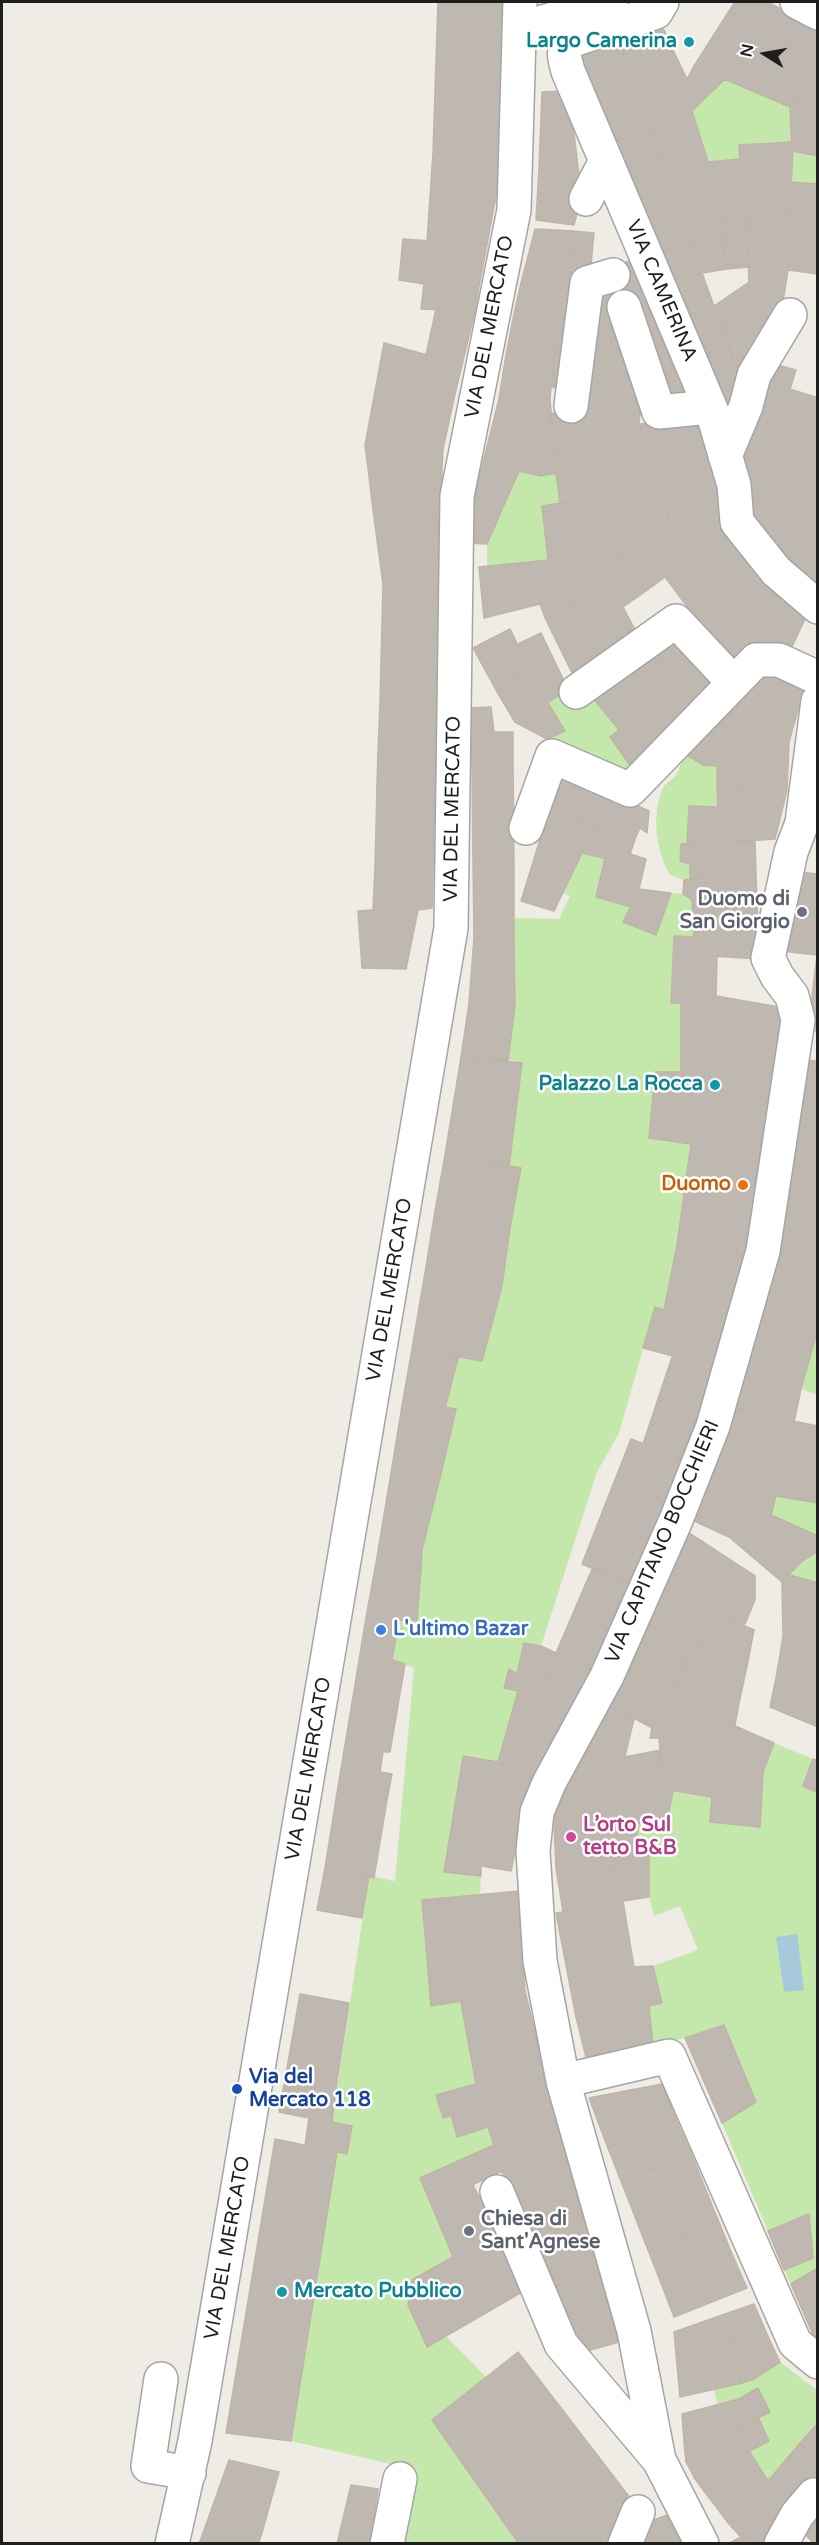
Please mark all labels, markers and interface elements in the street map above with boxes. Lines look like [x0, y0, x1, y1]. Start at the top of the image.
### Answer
north arrow [735, 24, 795, 84]
place label: Largo Camerina [526, 30, 677, 54]
marker: Largo Camerina [682, 35, 696, 49]
text: N [736, 42, 758, 59]
street label: VIA CAMERINA [620, 217, 702, 365]
street label: VIA DEL MERCATO [460, 233, 520, 421]
street label: VIA DEL MERCATO [439, 716, 467, 902]
place label: Duomo di San Giorgio [680, 888, 790, 935]
marker: Duomo di San Giorgio [795, 905, 809, 919]
place label: Palazzo La Rocca [539, 1073, 703, 1097]
marker: Palazzo La Rocca [708, 1078, 722, 1092]
place label: Duomo [661, 1173, 731, 1197]
marker: Duomo [736, 1178, 750, 1192]
street label: VIA DEL MERCATO [362, 1196, 418, 1384]
street label: VIA CAPITANO BOCCHIERI [601, 1417, 725, 1667]
place label: L'ultimo Bazar [393, 1618, 528, 1642]
marker: L'ultimo Bazar [374, 1623, 388, 1637]
street label: VIA DEL MERCATO [281, 1675, 337, 1863]
place label: L’orto Sul tetto B&B [583, 1814, 677, 1861]
marker: L’orto Sul tetto B&B [564, 1830, 578, 1844]
place label: Via del Mercato 118 [249, 2066, 371, 2113]
marker: Via del Mercato 118 [230, 2082, 244, 2096]
street label: VIA DEL MERCATO [200, 2154, 256, 2342]
place label: Chiesa di Sant'Agnese [481, 2208, 600, 2255]
marker: Chiesa di Sant'Agnese [462, 2224, 476, 2238]
place label: Mercato Pubblico [294, 2280, 462, 2304]
marker: Mercato Pubblico [275, 2285, 289, 2299]

